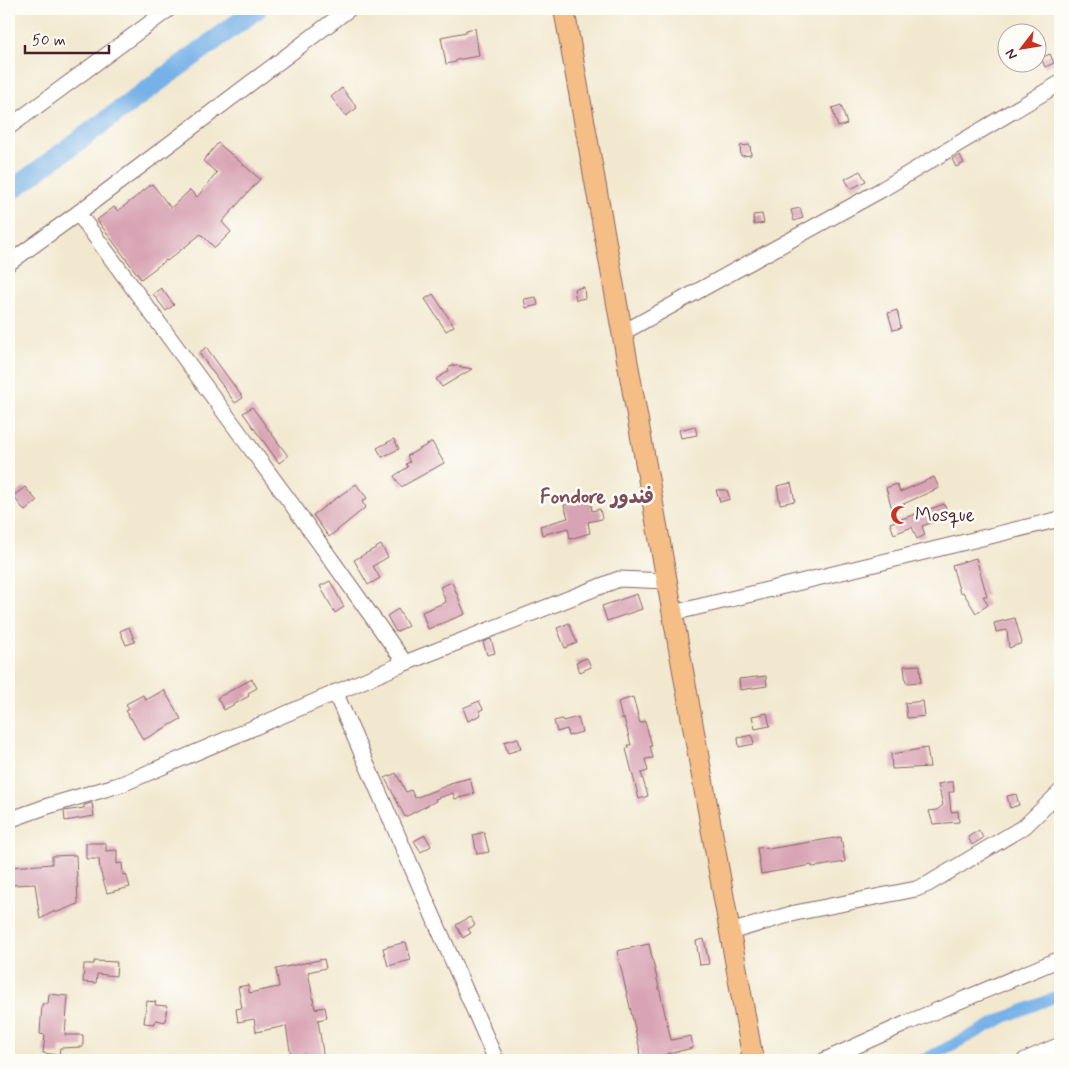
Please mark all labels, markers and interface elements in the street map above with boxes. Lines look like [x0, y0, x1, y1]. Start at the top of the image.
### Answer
scale bar [25, 22, 109, 54]
north arrow [996, 22, 1046, 72]
text: 50 m [32, 31, 66, 51]
text: N [1002, 46, 1022, 63]
district label: Fondore فندور [540, 484, 654, 511]
place label: Mosque [915, 503, 975, 528]
mosque icon: Mosque [889, 504, 911, 526]

